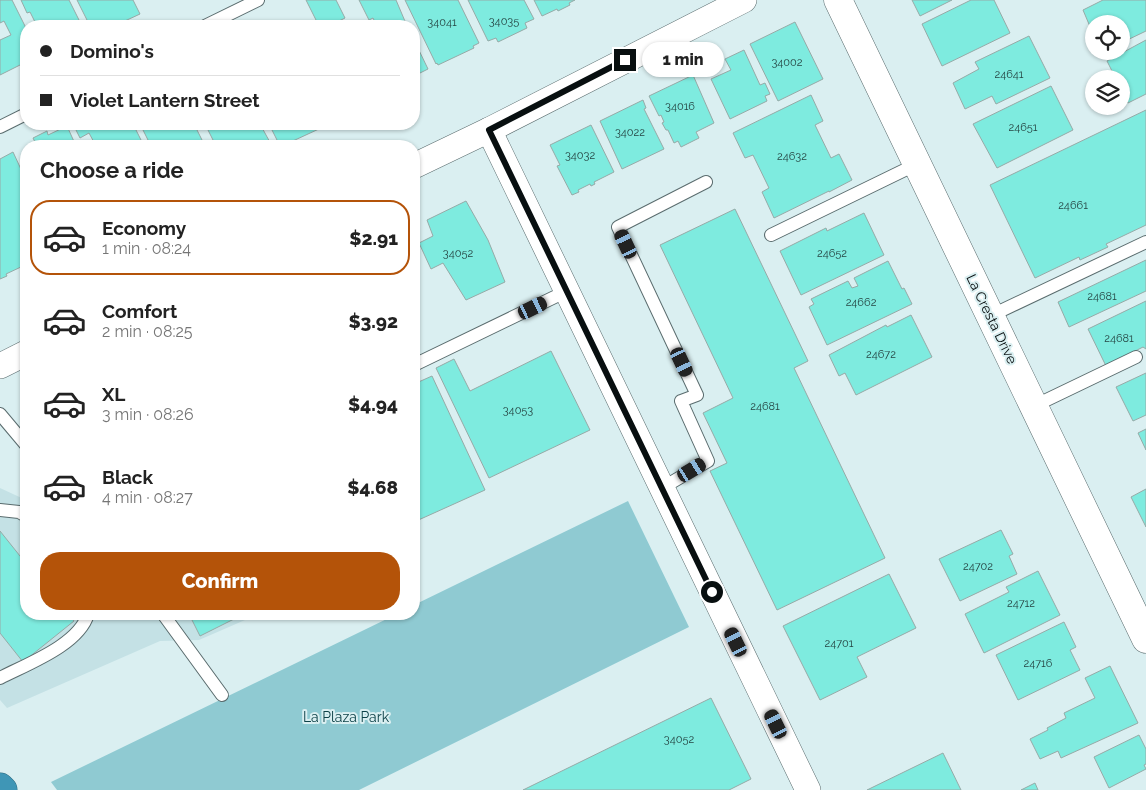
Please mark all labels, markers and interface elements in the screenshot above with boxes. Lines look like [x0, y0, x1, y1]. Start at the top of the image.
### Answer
house number: 34035 [489, 15, 519, 28]
map controls [1085, 15, 1130, 115]
button: locate [1085, 15, 1130, 60]
house number: 34041 [427, 16, 457, 29]
text: Domino's [70, 40, 154, 62]
callout: 1 min [642, 42, 725, 78]
route end [614, 49, 636, 71]
text: 1 min [662, 50, 704, 69]
house number: 34002 [771, 56, 803, 69]
house number: 24641 [994, 68, 1024, 81]
button: layers [1085, 70, 1130, 115]
text: Violet Lantern Street [70, 89, 260, 111]
house number: 34016 [665, 100, 695, 113]
house number: 24651 [1008, 121, 1038, 134]
house number: 34022 [615, 126, 645, 139]
house number: 34032 [565, 149, 595, 162]
house number: 24632 [777, 150, 807, 163]
text: Choose a ride [40, 157, 184, 183]
house number: 24661 [1058, 199, 1088, 212]
icon: car [42, 215, 87, 260]
text: Economy [102, 217, 186, 239]
text: $2.91 [349, 227, 398, 249]
car [612, 227, 639, 261]
text: 1 min · 08:24 [102, 239, 191, 258]
house number: 34052 [443, 247, 473, 260]
house number: 24652 [817, 247, 847, 260]
street label: La Cresta Drive [963, 271, 1021, 367]
house number: 24681 [1087, 290, 1117, 303]
car [516, 295, 549, 321]
house number: 24662 [846, 296, 877, 309]
icon: car [42, 298, 87, 343]
text: Comfort [102, 300, 177, 322]
text: $3.92 [348, 310, 398, 332]
text: 2 min · 08:25 [102, 322, 192, 341]
house number: 24681 [1104, 332, 1134, 345]
car [668, 345, 695, 379]
house number: 24672 [866, 348, 896, 361]
icon: car [42, 381, 87, 426]
text: XL [102, 383, 125, 405]
text: $4.94 [348, 393, 398, 415]
house number: 24681 [750, 400, 780, 413]
house number: 34053 [503, 404, 533, 417]
text: 3 min · 08:26 [102, 405, 194, 424]
car [675, 456, 708, 484]
icon: car [42, 464, 87, 509]
text: Black [102, 466, 153, 488]
text: $4.68 [347, 476, 398, 498]
text: 4 min · 08:27 [102, 488, 193, 507]
button: Confirm [40, 552, 400, 610]
house number: 24702 [963, 560, 993, 573]
route start [701, 581, 723, 603]
house number: 24712 [1007, 597, 1035, 610]
car [722, 625, 749, 659]
house number: 24701 [825, 637, 854, 650]
house number: 24716 [1024, 657, 1053, 670]
car [762, 707, 789, 741]
park label: La Plaza Park [303, 709, 390, 725]
house number: 34052 [664, 733, 694, 746]

